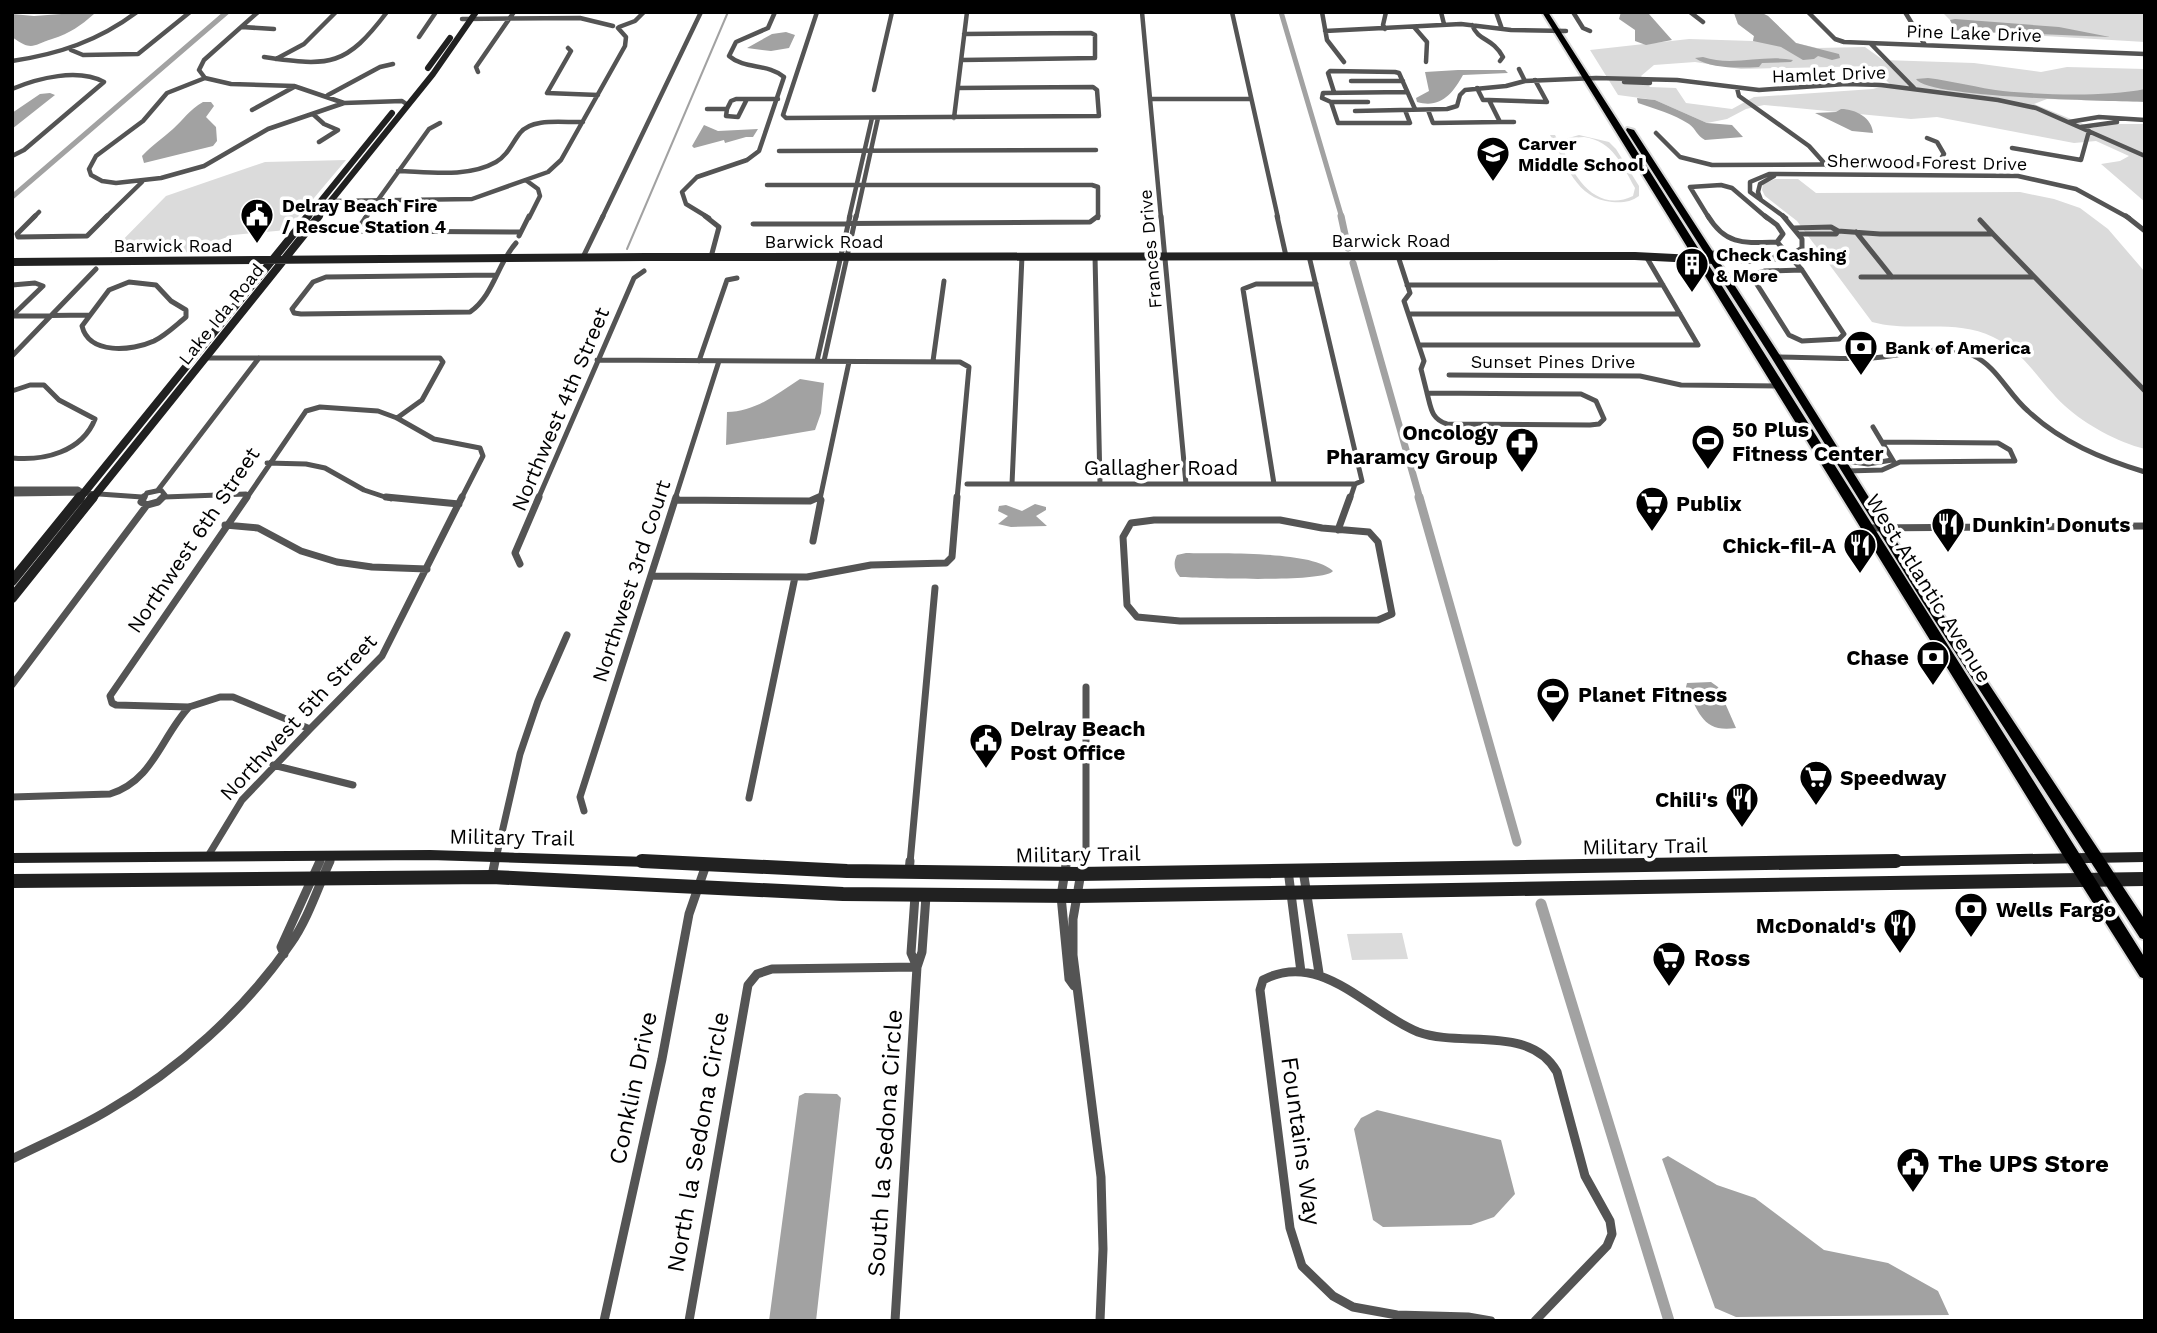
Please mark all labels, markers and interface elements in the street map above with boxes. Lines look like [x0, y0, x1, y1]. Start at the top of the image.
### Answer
street label: Pine Lake Drive [1906, 20, 2042, 46]
street label: Hamlet Drive [1771, 62, 1887, 86]
place label: Carver Middle School [1518, 133, 1644, 175]
school or university icon: Carver Middle School [1474, 134, 1512, 183]
street label: Sherwood Forest Drive [1827, 150, 2027, 174]
street label: Frances Drive [1134, 189, 1166, 309]
place label: Delray Beach Fire / Rescue Station 4 [282, 195, 447, 237]
public building icon: Delray Beach Fire / Rescue Station 4 [238, 196, 276, 245]
street label: Barwick Road [1331, 230, 1451, 251]
street label: Barwick Road [764, 231, 884, 252]
street label: Barwick Road [113, 235, 233, 256]
place label: Check Cashing & More [1716, 244, 1847, 286]
building icon: Check Cashing & More [1673, 245, 1711, 294]
street label: Lake Ida Road [174, 259, 268, 369]
street label: Northwest 4th Street [506, 303, 614, 515]
bank icon: Bank of America [1842, 328, 1880, 377]
place label: Bank of America [1885, 337, 2031, 358]
street label: Sunset Pines Drive [1471, 351, 1635, 372]
place label: 50 Plus Fitness Center [1732, 417, 1884, 466]
place label: Oncology Pharamcy Group [1326, 420, 1498, 469]
sports icon: 50 Plus Fitness Center [1689, 422, 1727, 471]
pharmacy icon: Oncology Pharamcy Group [1503, 425, 1541, 474]
street label: Northwest 6th Street [121, 442, 265, 638]
street label: Gallagher Road [1084, 455, 1238, 480]
street label: Northwest 3rd Court [586, 476, 676, 685]
supermarket icon: Publix [1633, 484, 1671, 533]
street label: West Atlantic Avenue [1861, 489, 1997, 687]
place label: Publix [1676, 491, 1742, 516]
restaurant icon: Dunkin' Donuts [1929, 505, 1967, 554]
place label: Dunkin' Donuts [1972, 512, 2130, 537]
restaurant icon: Chick-fil-A [1841, 526, 1879, 575]
place label: Chick-fil-A [1722, 533, 1837, 558]
street label: Northwest 5th Street [214, 629, 382, 805]
bank icon: Chase [1914, 638, 1952, 687]
place label: Chase [1846, 645, 1909, 670]
sports icon: Planet Fitness [1534, 675, 1572, 724]
place label: Planet Fitness [1578, 682, 1727, 707]
place label: Delray Beach Post Office [1010, 716, 1145, 765]
public building icon: Delray Beach Post Office [967, 721, 1005, 770]
supermarket icon: Speedway [1797, 758, 1835, 807]
place label: Speedway [1840, 765, 1946, 790]
restaurant icon: Chili's [1723, 780, 1761, 829]
place label: Chili's [1655, 787, 1718, 812]
street label: Military Trail [449, 823, 575, 851]
street label: Military Trail [1582, 832, 1708, 860]
street label: Military Trail [1015, 840, 1141, 868]
bank icon: Wells Fargo [1952, 890, 1990, 939]
place label: Wells Fargo [1996, 897, 2116, 922]
restaurant icon: McDonald's [1881, 906, 1919, 955]
place label: McDonald's [1756, 913, 1876, 938]
supermarket icon: Ross [1650, 939, 1688, 988]
place label: Ross [1694, 944, 1751, 972]
street label: South la Sedona Circle [862, 1008, 908, 1278]
street label: Conklin Drive [603, 1009, 663, 1167]
street label: North la Sedona Circle [661, 1009, 735, 1275]
street label: Fountains Way [1275, 1055, 1327, 1228]
public building icon: The UPS Store [1894, 1145, 1932, 1194]
place label: The UPS Store [1938, 1150, 2109, 1178]

